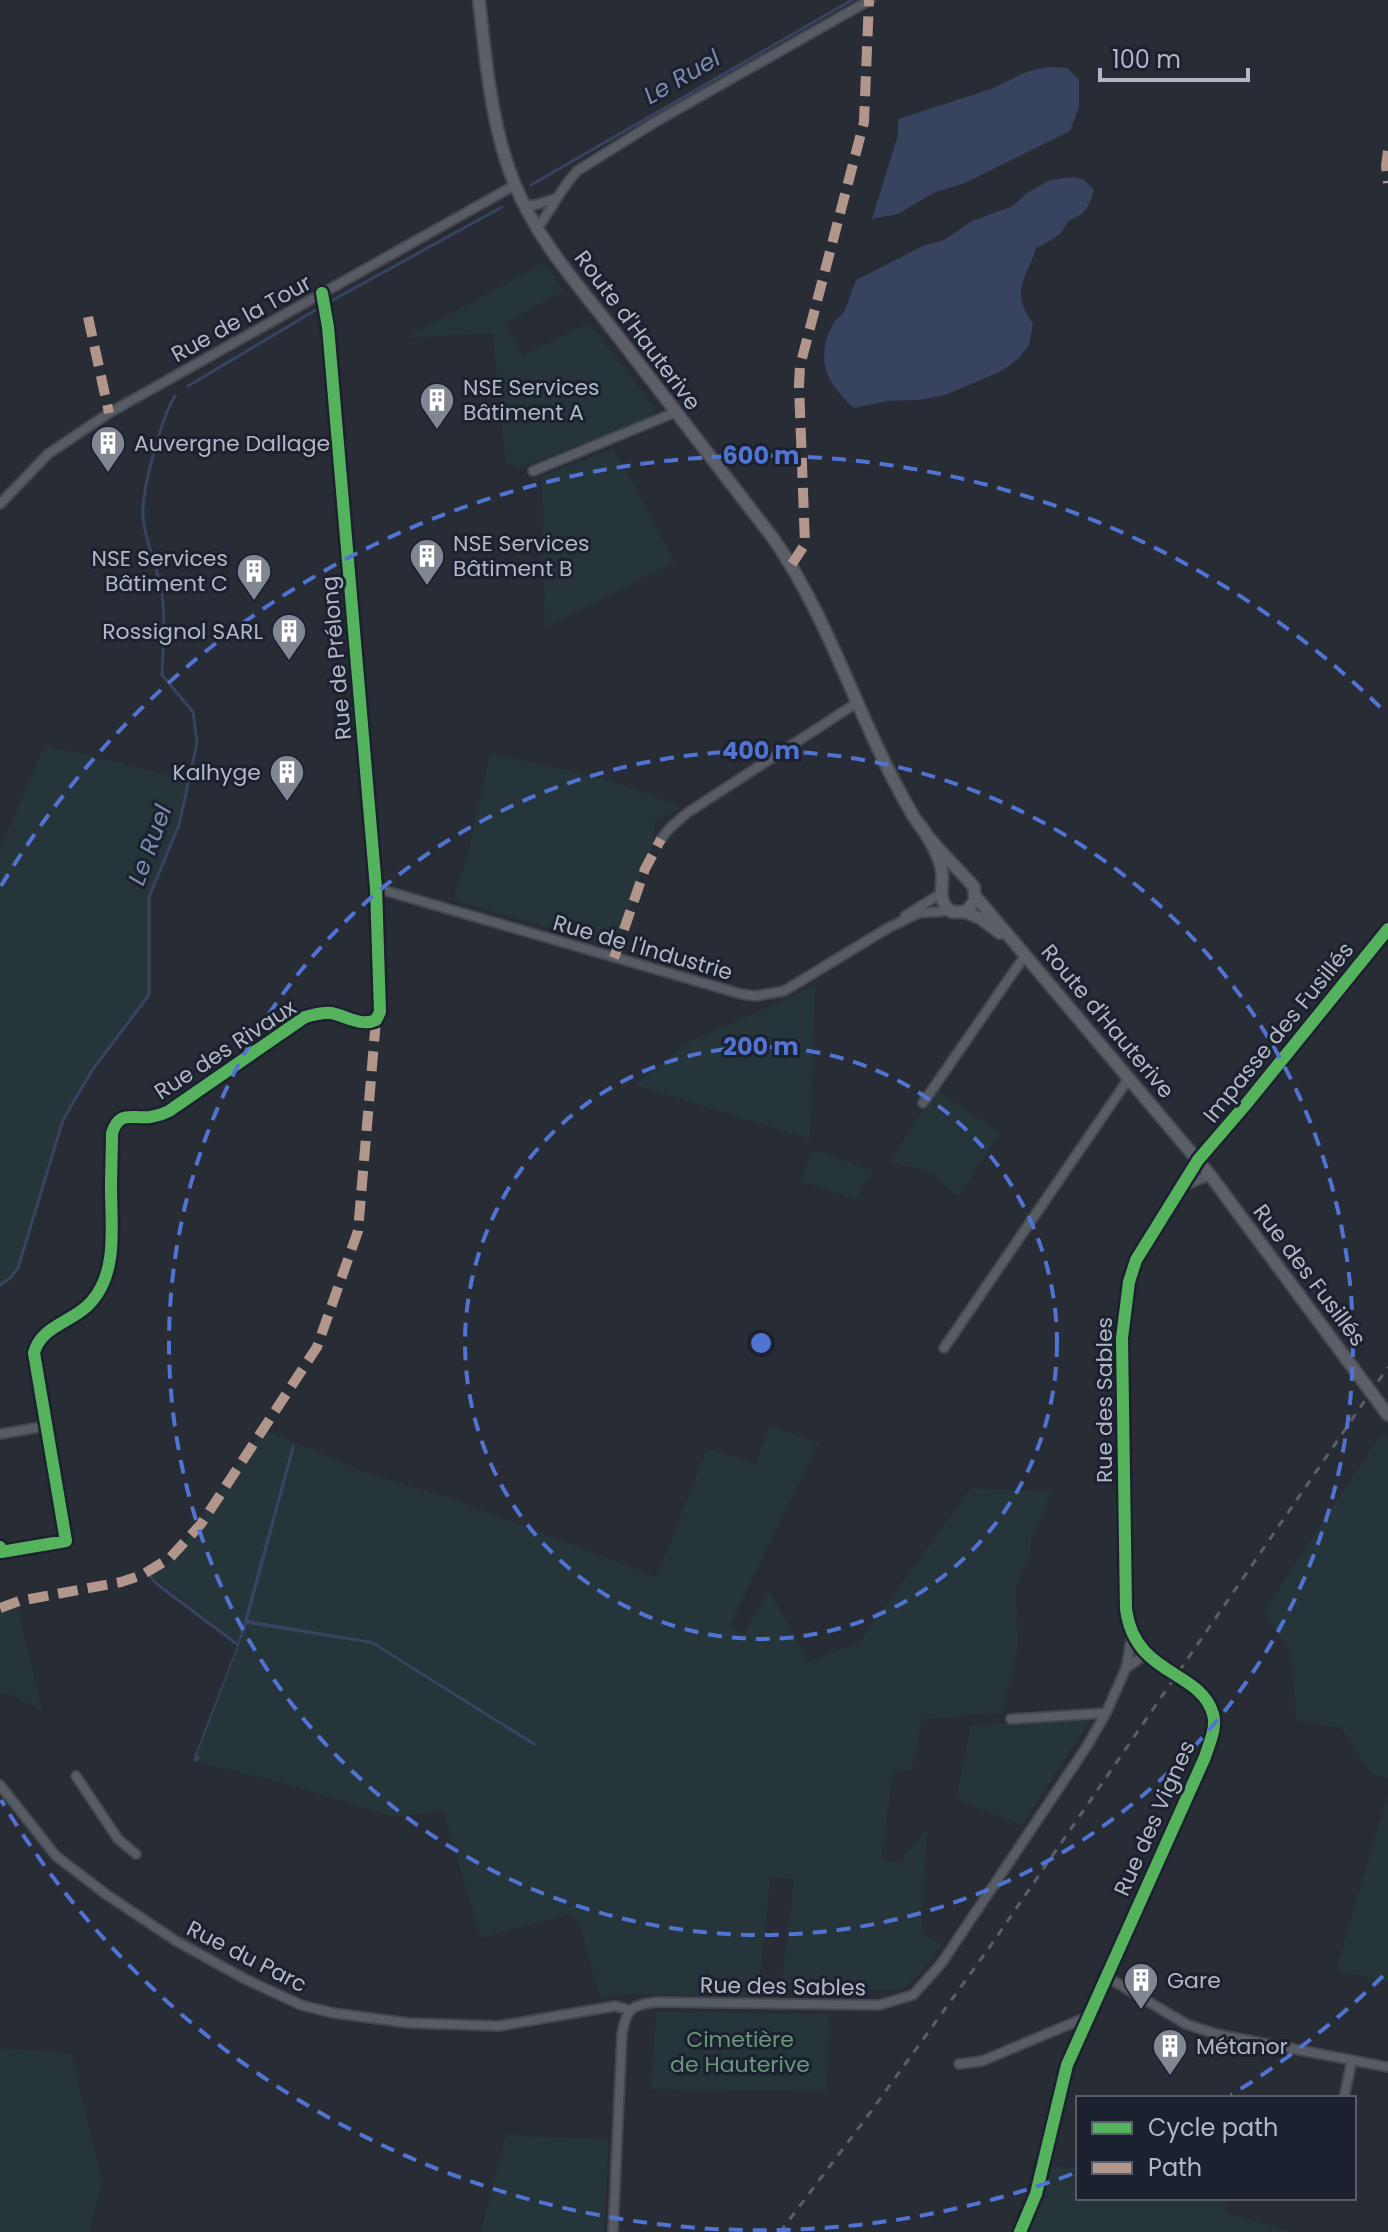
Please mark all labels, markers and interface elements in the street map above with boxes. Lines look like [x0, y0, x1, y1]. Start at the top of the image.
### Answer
scale bar [1100, 32, 1248, 82]
water label: Le Ruel [637, 41, 726, 112]
text: 100 m [1112, 43, 1181, 76]
street label: Route d'Hauterive [567, 244, 708, 417]
street label: Rue de la Tour [166, 267, 317, 370]
place label: NSE Services Bâtiment A [463, 372, 600, 428]
building icon: NSE Services Bâtiment A [418, 381, 456, 431]
building icon: Auvergne Dallage [89, 424, 127, 474]
place label: Auvergne Dallage [134, 428, 330, 459]
text: 600 m [722, 439, 800, 472]
place label: NSE Services Bâtiment B [453, 528, 590, 584]
building icon: NSE Services Bâtiment B [408, 537, 446, 587]
place label: NSE Services Bâtiment C [91, 543, 228, 599]
building icon: NSE Services Bâtiment C [235, 552, 273, 602]
street label: Rue de Prélong [314, 575, 359, 741]
building icon: Rossignol SARL [270, 612, 308, 662]
place label: Rossignol SARL [102, 616, 263, 647]
text: 400 m [722, 734, 800, 767]
building icon: Kalhyge [268, 753, 306, 803]
place label: Kalhyge [173, 757, 261, 788]
water label: Le Ruel [120, 800, 179, 890]
street label: Rue de l'Industrie [549, 907, 736, 988]
street label: Impasse des Fusillés [1196, 935, 1361, 1129]
street label: Route d'Hauterive [1034, 937, 1181, 1105]
street label: Rue des Rivaux [148, 992, 303, 1107]
text: 200 m [723, 1030, 799, 1063]
street label: Rue des Fusillés [1246, 1198, 1373, 1353]
street label: Rue des Sables [1089, 1317, 1120, 1483]
centre of rings [747, 1329, 775, 1357]
street label: Rue des Vignes [1106, 1736, 1203, 1901]
street label: Rue du Parc [181, 1913, 312, 2000]
building icon: Gare [1122, 1961, 1160, 2011]
place label: Gare [1167, 1965, 1221, 1996]
street label: Rue des Sables [700, 1970, 866, 2003]
park label: Cimetière de Hauterive [670, 2024, 810, 2080]
building icon: Métanor [1151, 2027, 1189, 2077]
place label: Métanor [1196, 2031, 1288, 2062]
legend [1076, 2096, 1356, 2200]
text: Cycle path [1148, 2111, 1278, 2144]
text: Path [1148, 2151, 1202, 2184]

